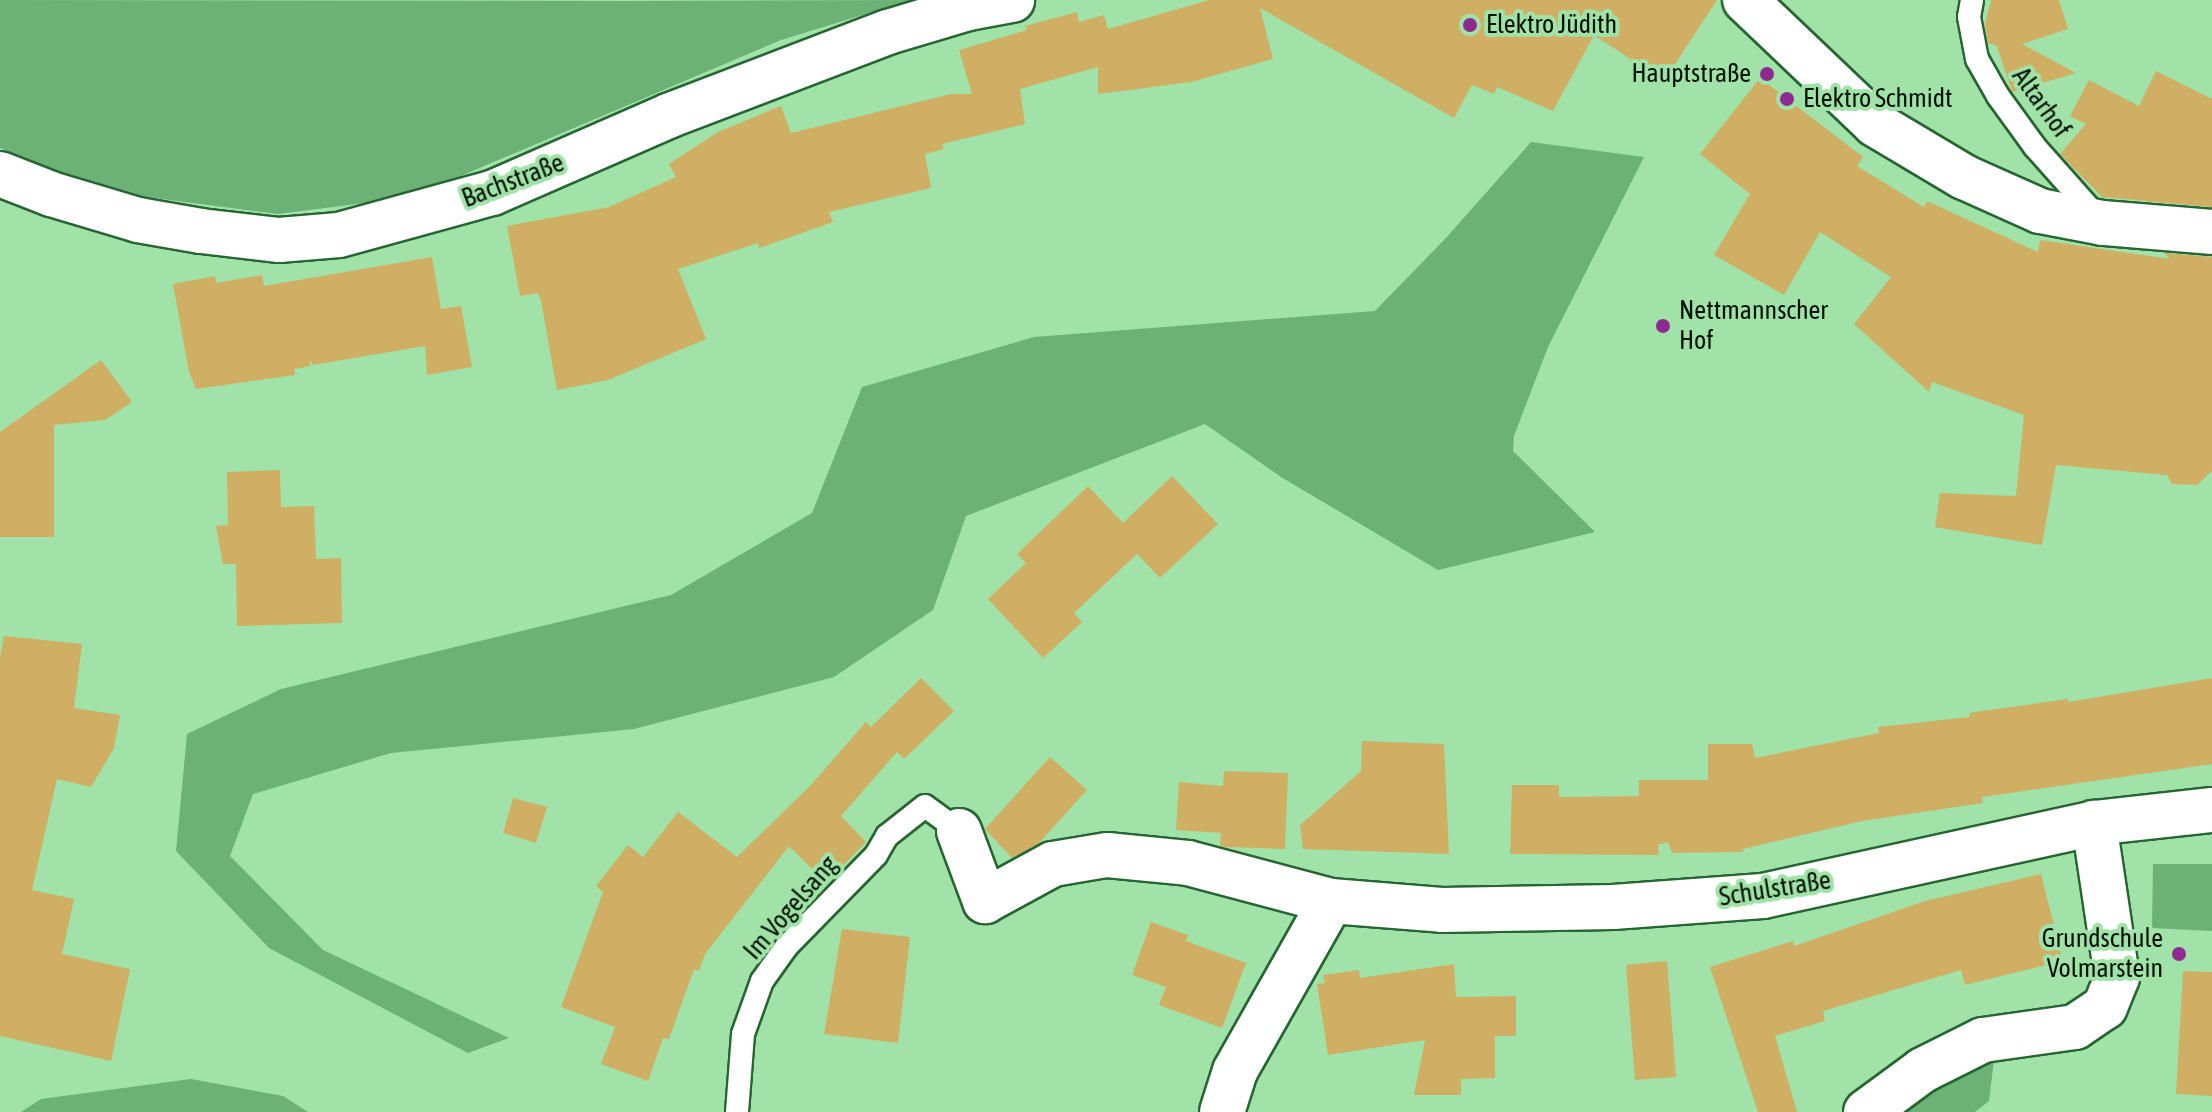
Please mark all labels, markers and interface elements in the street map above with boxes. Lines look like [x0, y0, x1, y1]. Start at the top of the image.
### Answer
place label: Elektro Jüdith [1486, 9, 1617, 41]
marker: Elektro Jüdith [1461, 16, 1479, 34]
place label: Hauptstraße [1632, 58, 1751, 90]
street label: Altarhof [2005, 62, 2077, 144]
marker: Hauptstraße [1758, 65, 1776, 83]
place label: Elektro Schmidt [1803, 83, 1953, 115]
marker: Elektro Schmidt [1778, 90, 1796, 108]
street label: Bachstraße [458, 147, 568, 215]
place label: Nettmannscher Hof [1679, 295, 1828, 356]
marker: Nettmannscher Hof [1654, 317, 1672, 335]
street label: Im Vogelsang [737, 850, 845, 966]
street label: Schulstraße [1717, 865, 1833, 913]
place label: Grundschule Volmarstein [2042, 923, 2163, 984]
marker: Grundschule Volmarstein [2170, 945, 2188, 963]

